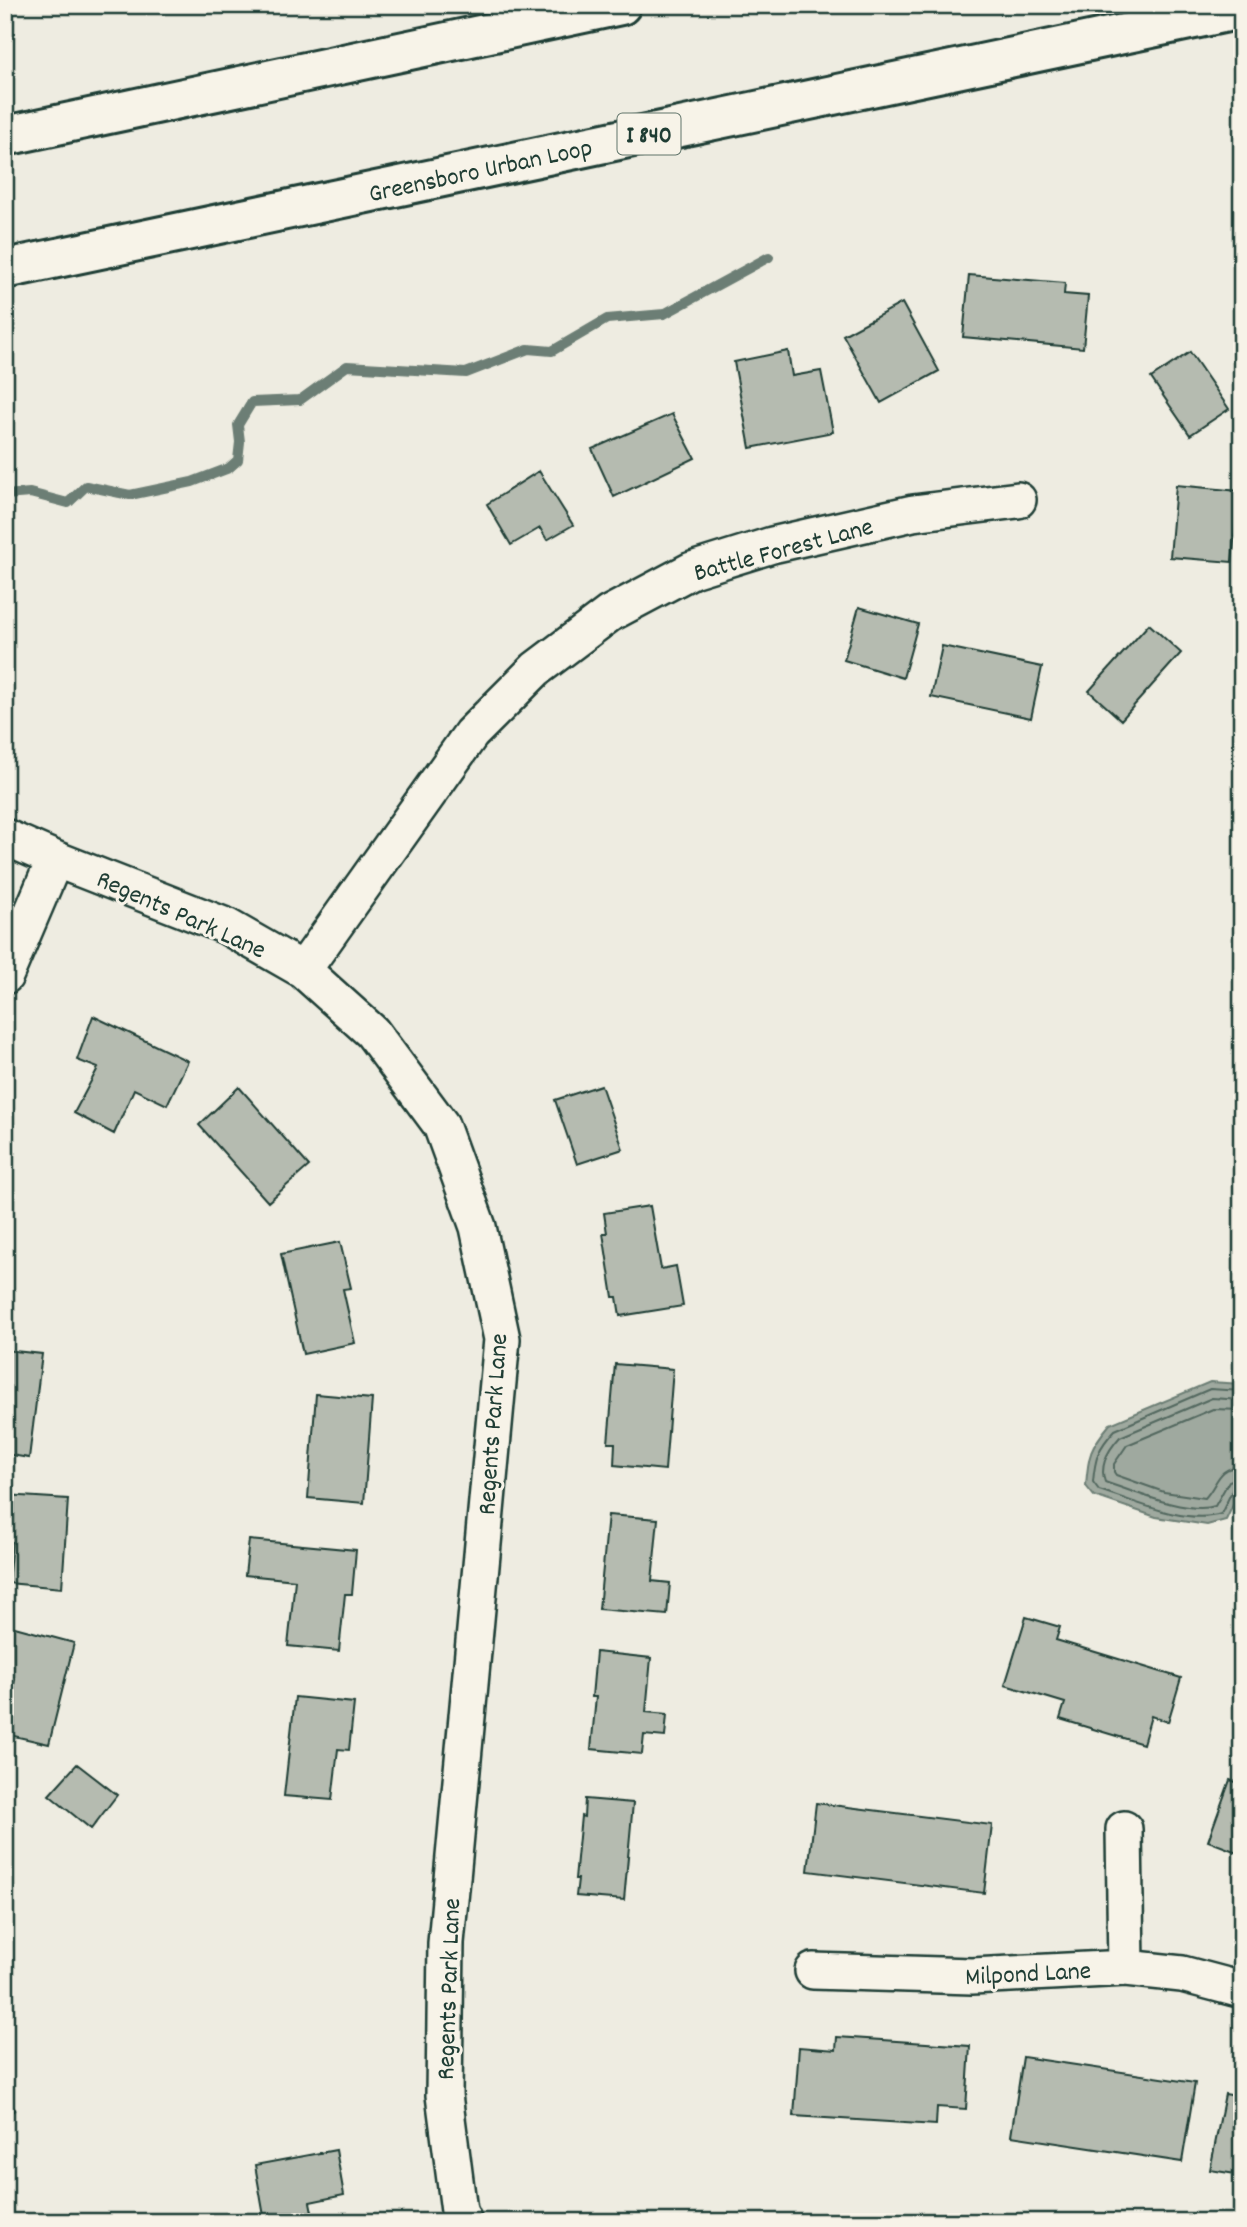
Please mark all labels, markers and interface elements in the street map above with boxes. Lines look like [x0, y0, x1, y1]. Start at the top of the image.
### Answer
road number: I 840 [618, 114, 680, 154]
street label: Greensboro Urban Loop [365, 131, 596, 214]
street label: Battle Forest Lane [690, 510, 878, 593]
street label: Regents Park Lane [90, 862, 271, 970]
street label: Regents Park Lane [470, 1332, 519, 1516]
street label: Regents Park Lane [429, 1898, 472, 2081]
street label: Milpond Lane [964, 1954, 1092, 1997]

